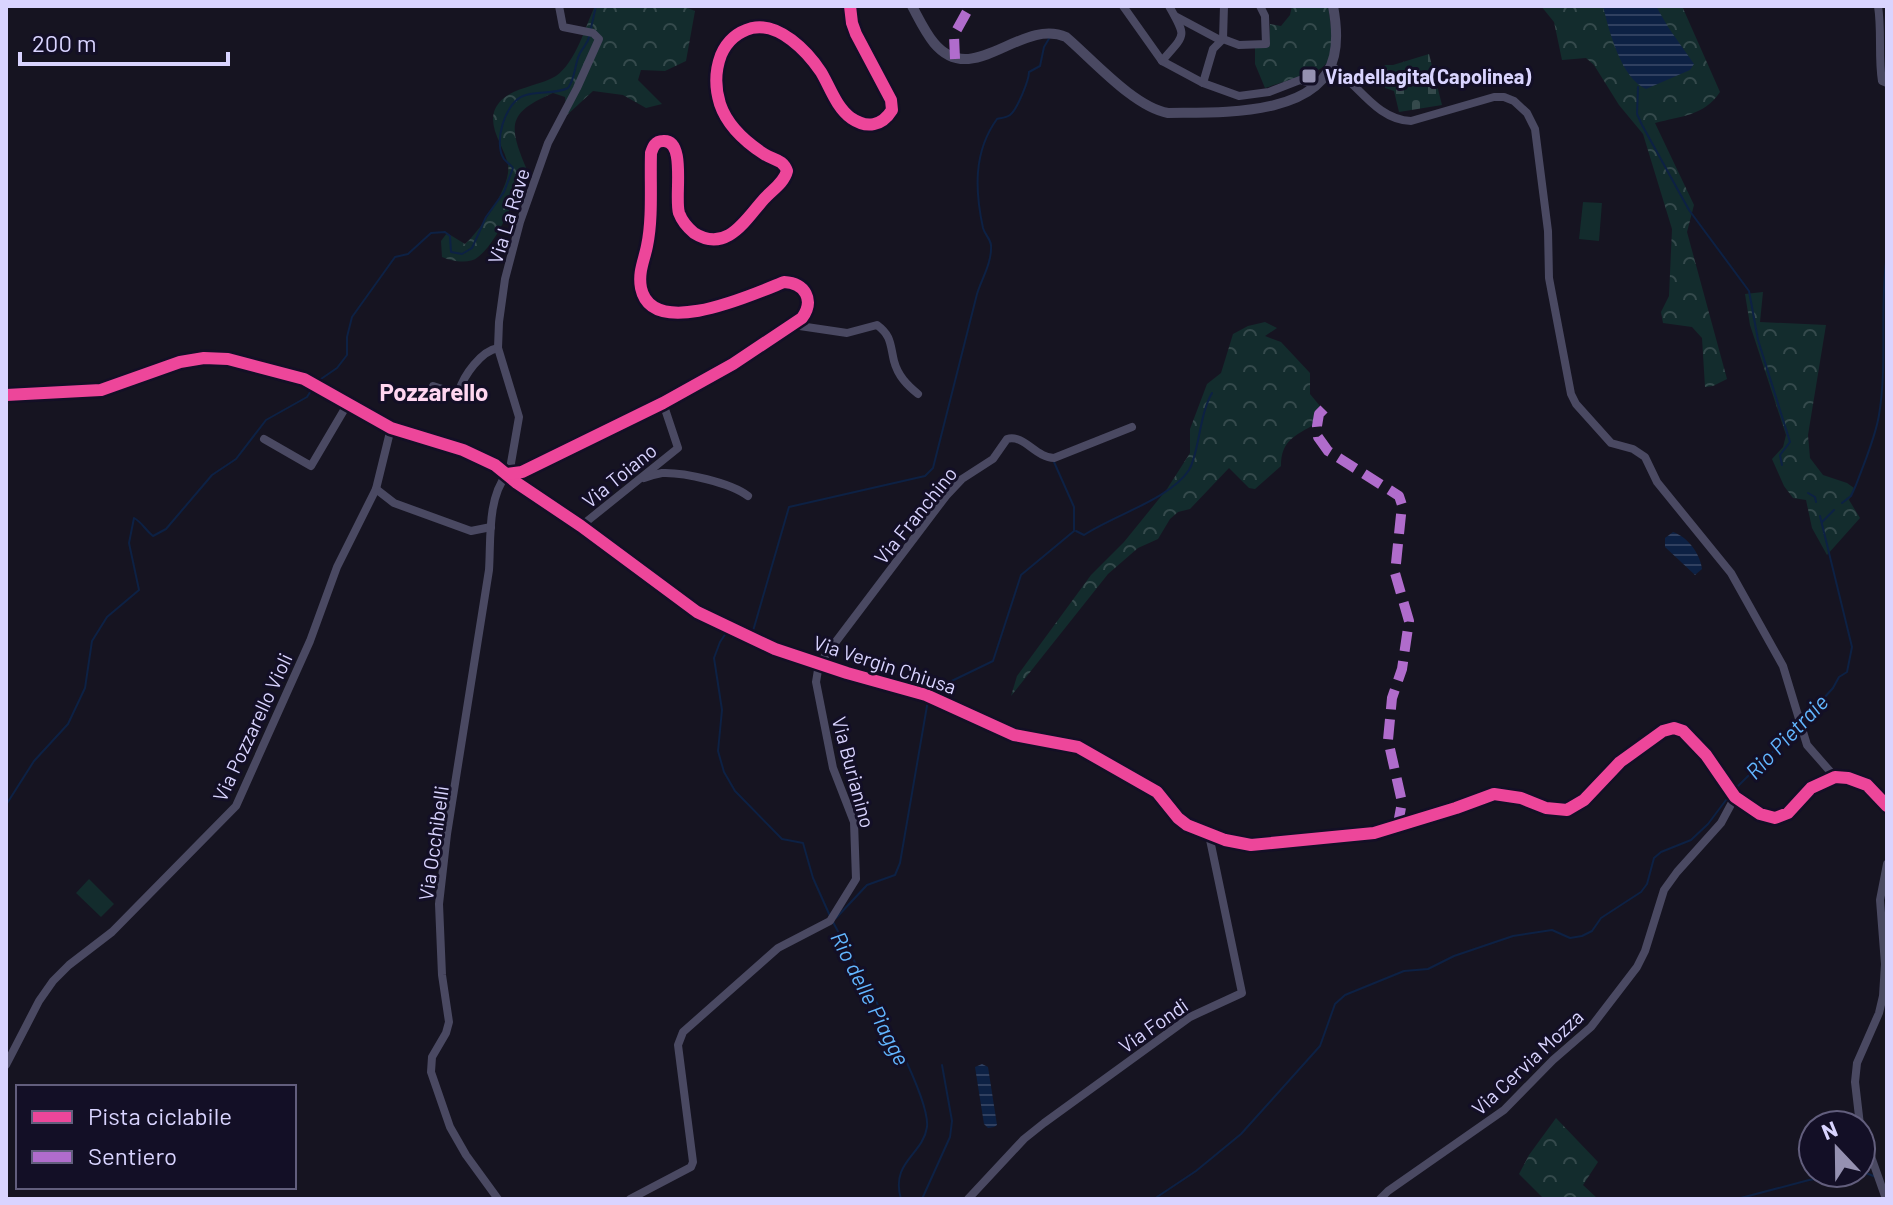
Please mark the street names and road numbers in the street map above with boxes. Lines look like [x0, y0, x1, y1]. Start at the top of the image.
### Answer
street label: Via La Rave [482, 165, 534, 267]
street label: Via Toiano [577, 438, 661, 512]
street label: Via Franchino [869, 462, 961, 568]
street label: Via Vergin Chiusa [811, 630, 959, 698]
street label: Via Pozzarello Violi [207, 649, 297, 805]
street label: Via Burianino [828, 714, 880, 830]
street label: Via Occhibelli [413, 784, 453, 902]
street label: Via Fondi [1114, 992, 1192, 1058]
street label: Via Cervia Mozza [1466, 1004, 1588, 1120]

